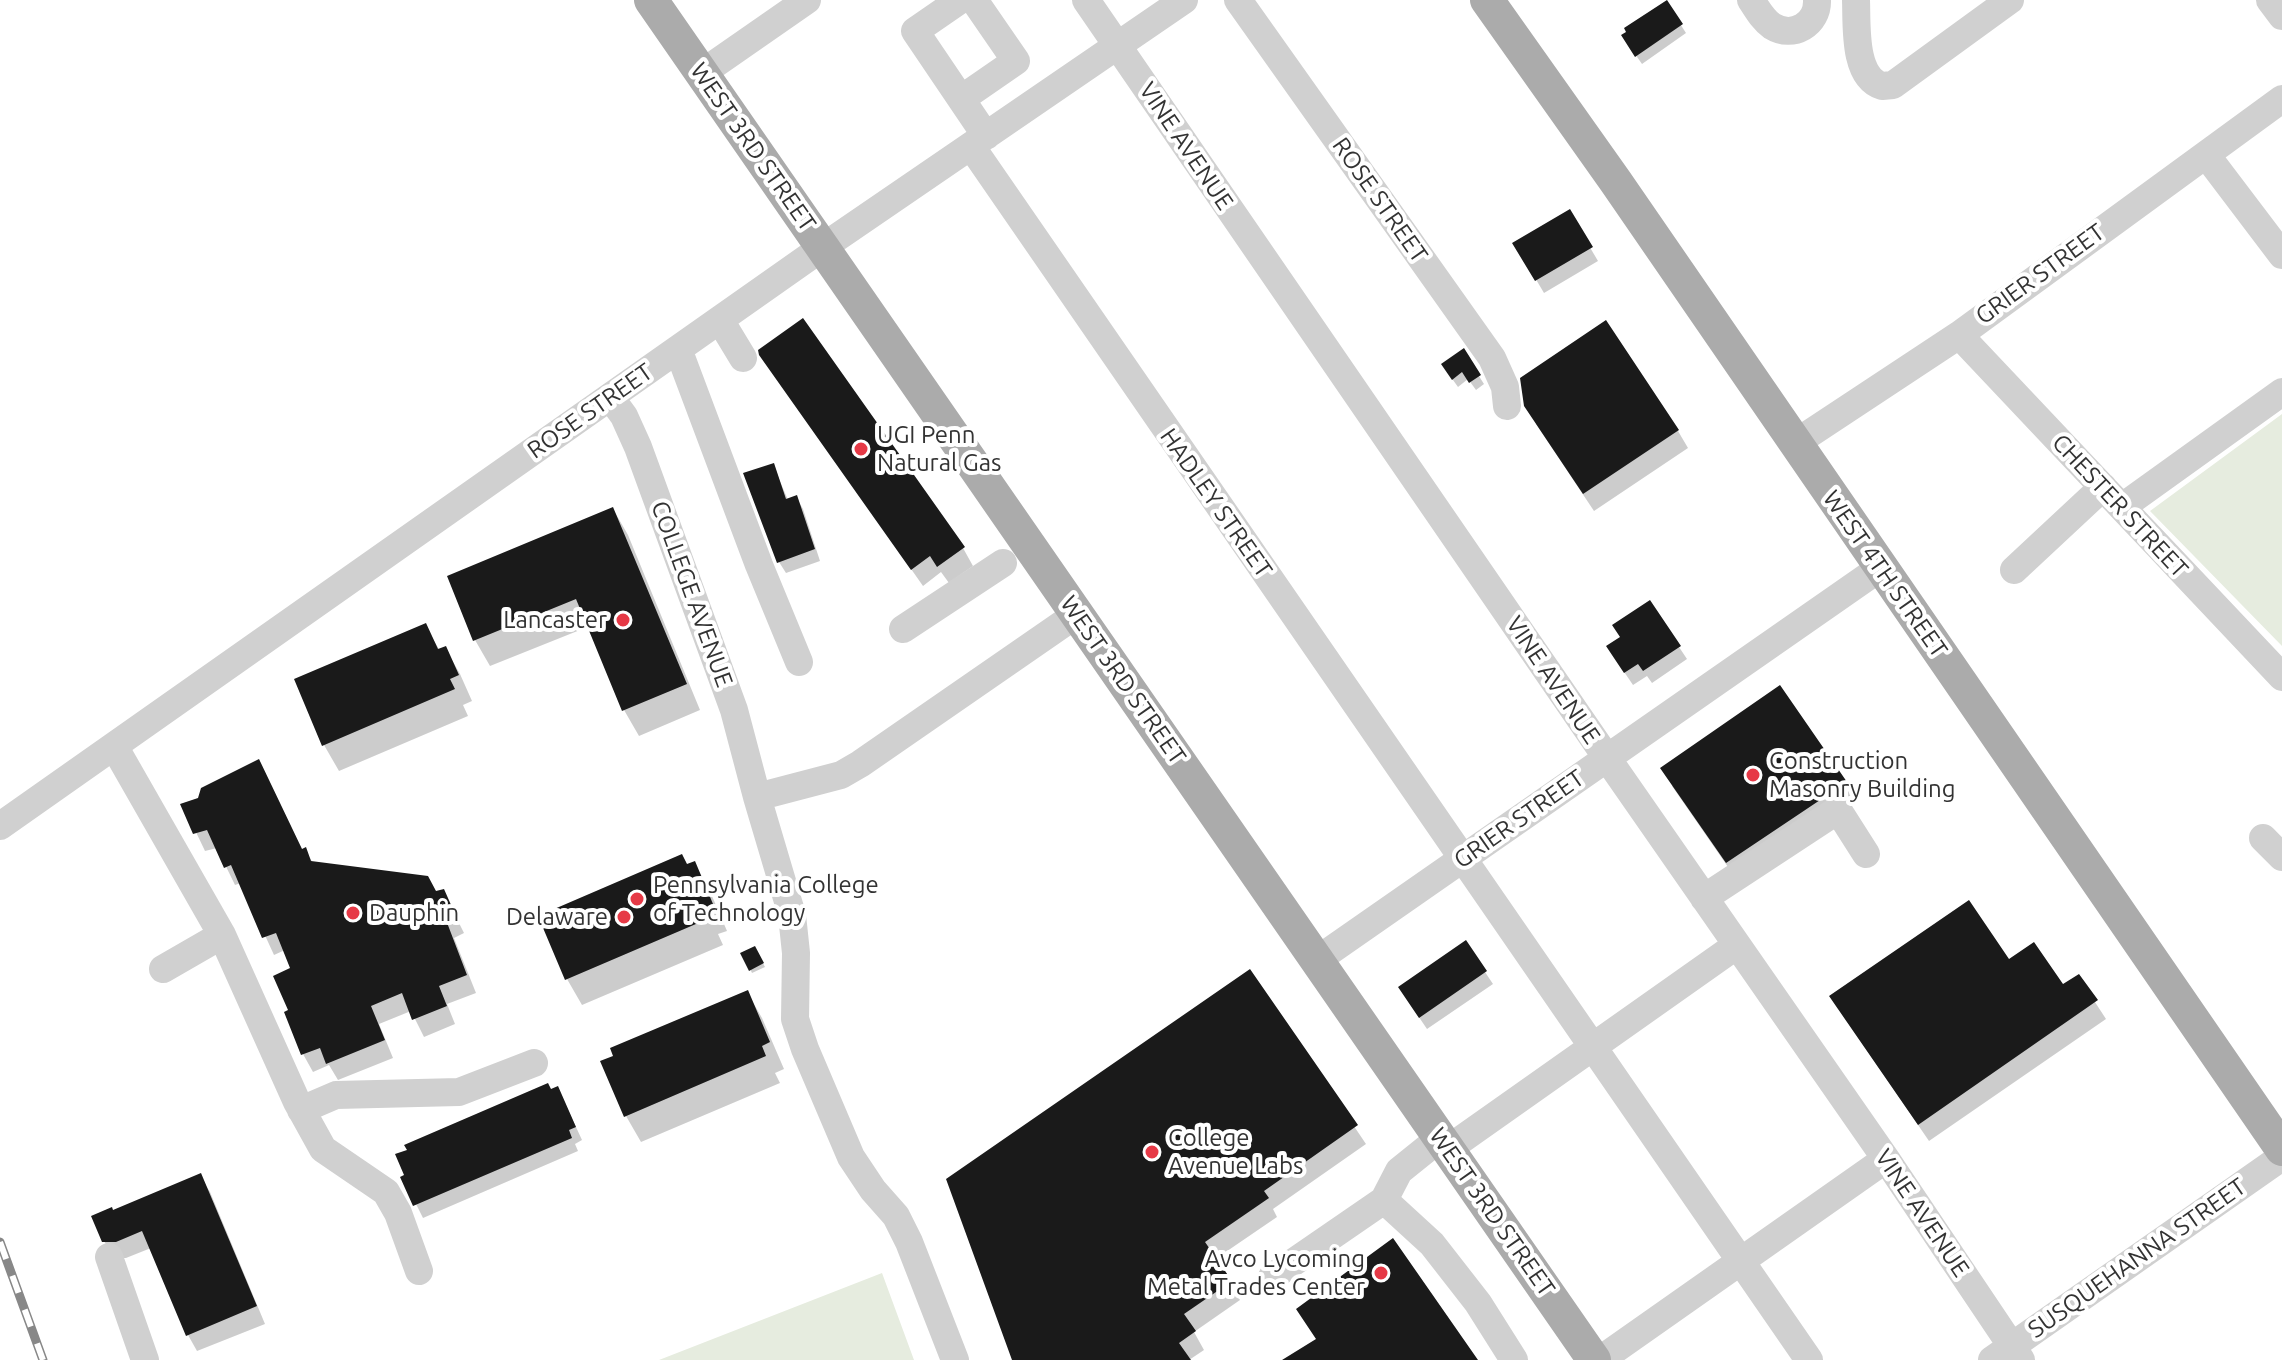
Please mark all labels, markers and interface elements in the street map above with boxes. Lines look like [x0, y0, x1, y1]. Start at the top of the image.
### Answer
street label: WEST 3RD STREET [684, 57, 822, 237]
street label: VINE AVENUE [1133, 77, 1239, 215]
street label: ROSE STREET [1326, 132, 1434, 268]
street label: GRIER STREET [1970, 218, 2110, 330]
street label: ROSE STREET [522, 357, 658, 465]
place label: UGI Penn Natural Gas [877, 421, 1001, 477]
street label: HADLEY STREET [1154, 423, 1278, 583]
street label: CHESTER STREET [2046, 428, 2194, 584]
marker: UGI Penn Natural Gas [852, 440, 870, 458]
street label: WEST 4TH STREET [1817, 485, 1953, 663]
street label: COLLEGE AVENUE [645, 497, 739, 691]
street label: WEST 3RD STREET [1054, 590, 1192, 770]
place label: Lancaster [503, 606, 607, 634]
marker: Lancaster [614, 611, 632, 629]
street label: VINE AVENUE [1500, 611, 1606, 749]
place label: Construction Masonry Building [1769, 747, 1955, 803]
street label: GRIER STREET [1448, 764, 1590, 874]
marker: Construction Masonry Building [1744, 766, 1762, 784]
place label: Pennsylvania College of Technology [653, 871, 879, 927]
marker: Pennsylvania College of Technology [628, 890, 646, 908]
place label: Dauphin [369, 899, 459, 927]
place label: Delaware [506, 903, 608, 931]
marker: Dauphin [344, 904, 362, 922]
marker: Delaware [615, 908, 633, 926]
street label: WEST 3RD STREET [1423, 1122, 1561, 1302]
place label: College Avenue Labs [1168, 1124, 1303, 1180]
marker: College Avenue Labs [1143, 1143, 1161, 1161]
street label: VINE AVENUE [1869, 1144, 1975, 1282]
street label: SUSQUEHANNA STREET [2023, 1172, 2251, 1344]
place label: Avco Lycoming Metal Trades Center [1147, 1245, 1365, 1301]
marker: Avco Lycoming Metal Trades Center [1372, 1264, 1390, 1282]

